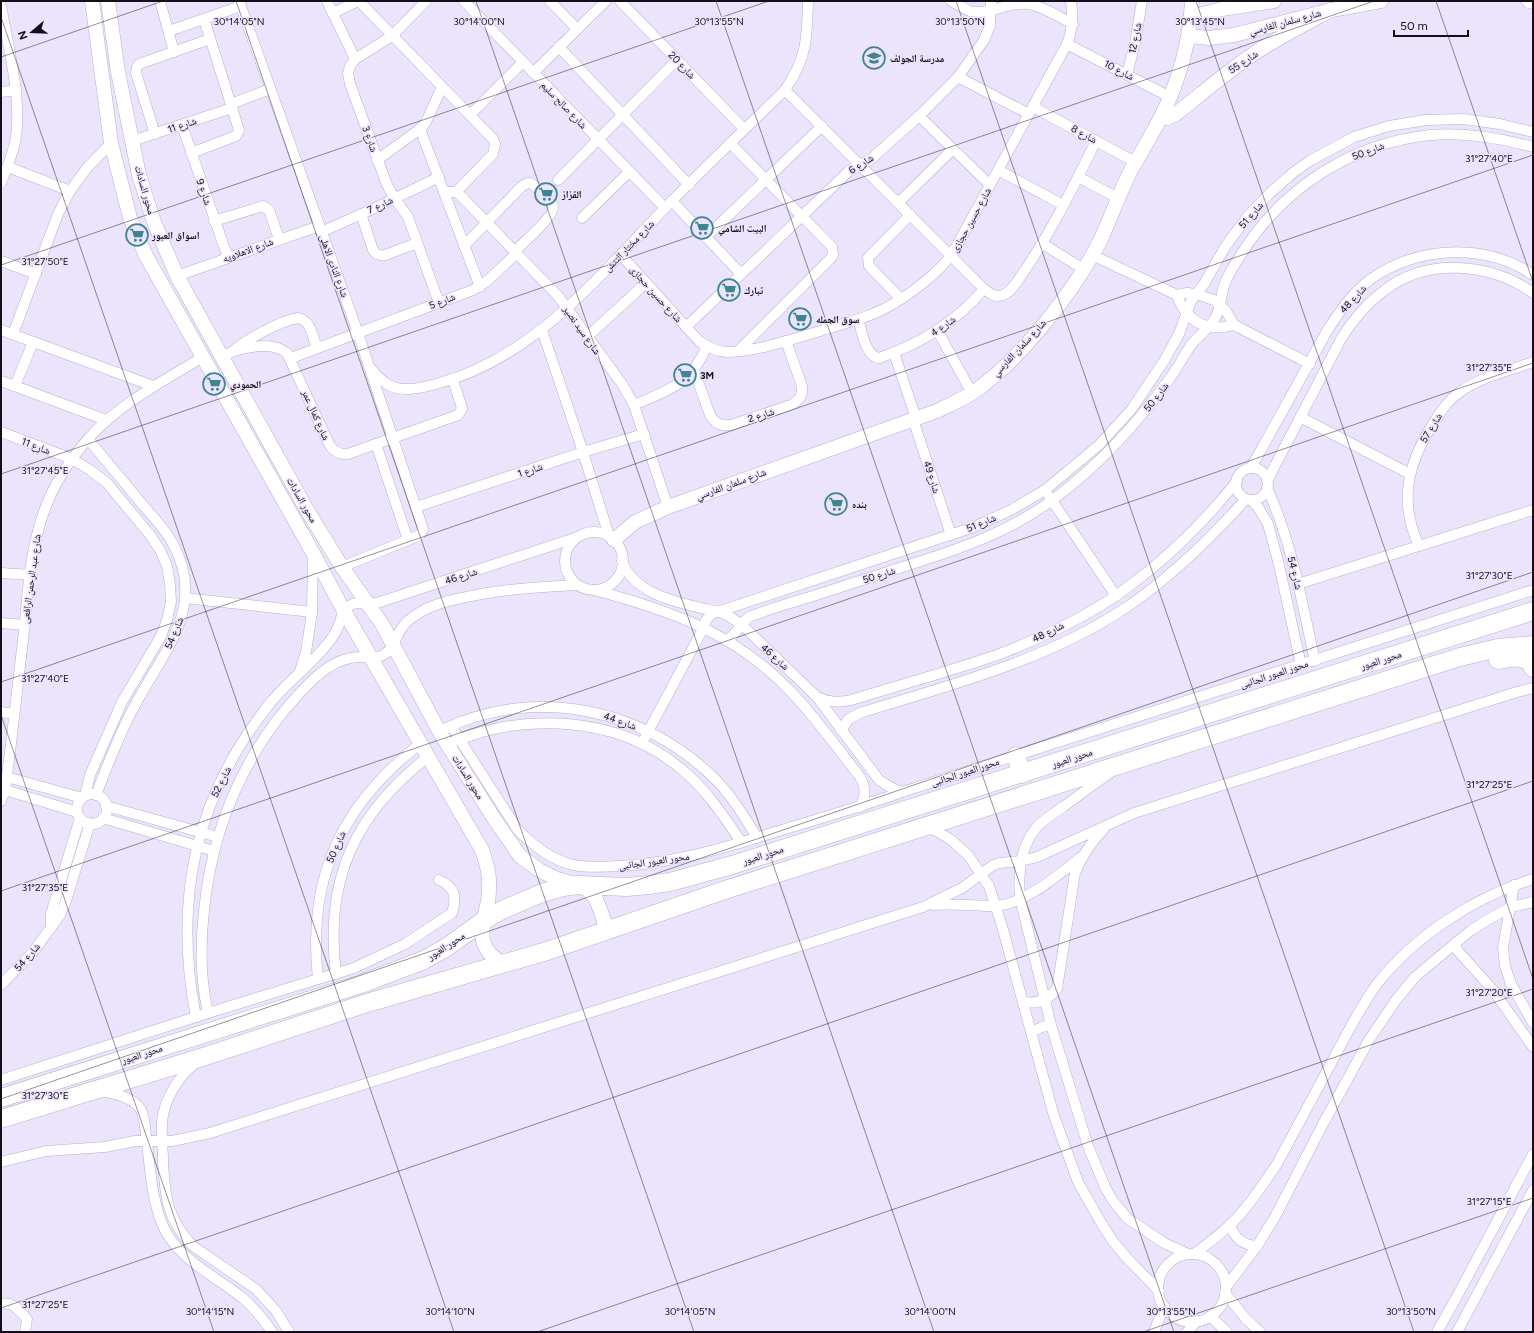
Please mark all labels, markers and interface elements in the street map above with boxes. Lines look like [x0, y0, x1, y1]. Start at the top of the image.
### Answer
street label: شارع سلمان الفارسي [1248, 6, 1323, 39]
north arrow [12, 12, 52, 52]
scale bar [1394, 12, 1468, 38]
text: 30°14'05"N [214, 15, 264, 28]
text: 30°14'00"N [453, 15, 505, 28]
text: 30°13'55"N [694, 15, 744, 28]
text: 30°13'50"N [935, 15, 985, 28]
text: 30°13'45"N [1175, 15, 1225, 28]
text: 50 m [1400, 19, 1428, 33]
street label: شارع 12 [1125, 21, 1145, 55]
text: N [15, 29, 31, 41]
school or university icon: مدرسة الجولف [861, 45, 887, 71]
street label: شارع 55 [1226, 47, 1261, 77]
street label: شارع 20 [666, 48, 699, 82]
place label: مدرسة الجولف [890, 52, 945, 65]
street label: شارع 10 [1102, 57, 1137, 83]
street label: شارع صالح سليم [537, 79, 590, 132]
street label: شارع 11 [166, 114, 199, 136]
street label: شارع 8 [1069, 122, 1100, 146]
street label: شارع 3 [359, 124, 381, 154]
street label: شارع 50 [1350, 139, 1386, 163]
street label: شارع 6 [846, 151, 876, 177]
text: 31°27'40"E [1465, 152, 1513, 165]
street label: محور السادات [132, 164, 158, 216]
street label: شارع 9 [193, 177, 215, 207]
supermarket icon: القزاز [533, 181, 559, 207]
street label: شارع حسين حجازى [948, 185, 994, 255]
place label: القزاز [561, 188, 582, 201]
street label: شارع 7 [365, 193, 395, 217]
street label: شارع 51 [1236, 199, 1266, 231]
supermarket icon: البيت الشامي [689, 215, 715, 241]
street label: شارع مختار التتش [601, 217, 657, 275]
supermarket icon: اسواق العبور [124, 222, 150, 248]
place label: البيت الشامي [718, 222, 767, 236]
place label: اسواق العبور [151, 229, 200, 242]
street label: شارع النادى الاهلى [317, 233, 352, 300]
street label: شارع الاهلاويه [221, 235, 275, 265]
text: 31°27'50"E [21, 255, 69, 268]
street label: شارع حسين حجازى [627, 263, 685, 325]
supermarket icon: تبارك [716, 277, 742, 303]
street label: شارع 48 [1337, 282, 1370, 316]
place label: تبارك [744, 284, 764, 297]
street label: شارع 5 [427, 290, 457, 312]
street label: شارع سيد نصير [560, 302, 604, 357]
supermarket icon: سوق الجمله [787, 306, 813, 332]
street label: شارع 4 [928, 312, 958, 339]
place label: سوق الجمله [816, 313, 860, 326]
street label: شارع سلمان الفارسي [989, 316, 1050, 380]
text: 31°27'35"E [1466, 361, 1512, 374]
supermarket icon: 3M [672, 362, 698, 388]
place label: 3M [700, 369, 714, 382]
supermarket icon: الحمودي [201, 371, 227, 397]
place label: الحمودي [230, 378, 261, 392]
street label: شارع 50 [1141, 379, 1172, 414]
street label: شارع كمال عمر [299, 387, 333, 443]
street label: شارع 2 [746, 405, 776, 425]
street label: شارع 57 [1417, 410, 1445, 445]
street label: شارع 11 [20, 435, 53, 458]
street label: شارع 49 [921, 459, 943, 495]
street label: شارع 1 [516, 460, 545, 480]
text: 31°27'45"E [21, 464, 69, 477]
street label: شارع سلمان الفارسي [694, 465, 769, 504]
street label: محور السادات [284, 475, 320, 525]
supermarket icon: بنده [823, 491, 849, 517]
place label: بنده [852, 498, 867, 511]
street label: شارع 51 [964, 511, 998, 535]
street label: شارع عبد الرحمن الرافعى [18, 533, 44, 625]
street label: شارع 54 [1285, 555, 1305, 591]
street label: شارع 50 [861, 563, 897, 586]
street label: شارع 46 [443, 565, 479, 587]
text: 31°27'30"E [1465, 569, 1513, 582]
street label: شارع 54 [161, 615, 187, 651]
street label: شارع 48 [1030, 619, 1066, 645]
street label: شارع 46 [758, 641, 792, 673]
street label: محور العبور [1358, 647, 1404, 673]
street label: محور العبور الجانبى [1238, 657, 1310, 691]
text: 31°27'40"E [21, 672, 69, 685]
street label: شارع 44 [602, 709, 639, 733]
street label: محور العبور [1049, 745, 1095, 771]
street label: محور السادات [449, 752, 487, 802]
street label: محور العبور الجانبى [929, 755, 1001, 789]
street label: شارع 52 [208, 764, 234, 800]
text: 31°27'25"E [1466, 778, 1512, 791]
street label: شارع 50 [323, 829, 349, 865]
street label: محور العبور [740, 842, 786, 868]
street label: محور العبور الجانبى [618, 850, 691, 872]
text: 31°27'35"E [22, 881, 68, 894]
street label: محور العبور [424, 929, 468, 964]
street label: شارع 54 [11, 940, 43, 974]
text: 31°27'20"E [1465, 986, 1513, 999]
street label: محور العبور [119, 1041, 165, 1067]
text: 31°27'30"E [21, 1089, 69, 1102]
text: 31°27'15"E [1466, 1195, 1512, 1208]
text: 31°27'25"E [22, 1298, 68, 1311]
text: 30°14'15"N [186, 1305, 234, 1318]
text: 30°14'10"N [425, 1305, 475, 1318]
text: 30°14'05"N [665, 1305, 715, 1318]
text: 30°14'00"N [904, 1305, 956, 1318]
text: 30°13'55"N [1146, 1305, 1196, 1318]
text: 30°13'50"N [1386, 1305, 1436, 1318]

